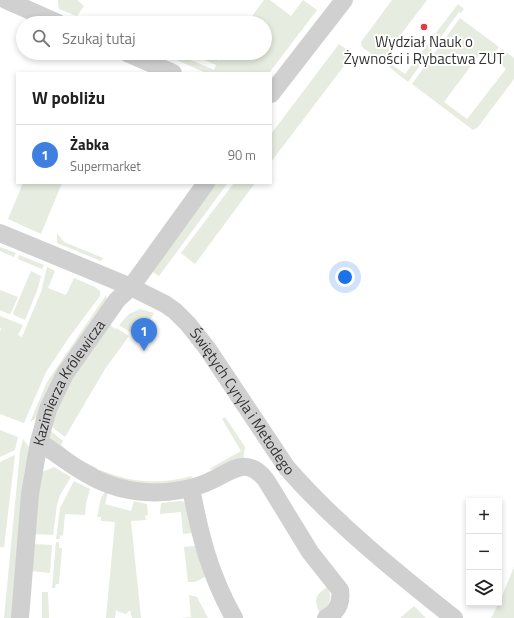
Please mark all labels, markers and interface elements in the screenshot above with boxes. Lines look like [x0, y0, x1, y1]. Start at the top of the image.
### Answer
search box [16, 16, 272, 60]
marker: Wydział Nauk o Żywności i Rybactwa ZUT [419, 22, 429, 32]
icon: search [30, 27, 52, 49]
text: Szukaj tutaj [62, 27, 135, 50]
place label: Wydział Nauk o Żywności i Rybactwa ZUT [344, 30, 504, 70]
text: W pobliżu [32, 85, 105, 111]
text: Żabka [70, 133, 109, 156]
text: 1 [41, 145, 49, 165]
text: 90 m [228, 145, 256, 165]
text: Supermarket [70, 156, 141, 176]
your location [335, 267, 355, 287]
street label: Kazimierza Królewicza [27, 314, 111, 448]
pin: 1 [131, 318, 157, 351]
street label: Świętych Cyryla i Metodego [184, 323, 300, 480]
map controls [466, 498, 502, 606]
button: + [466, 498, 502, 534]
button: − [466, 534, 502, 570]
button: layers [466, 570, 502, 606]

